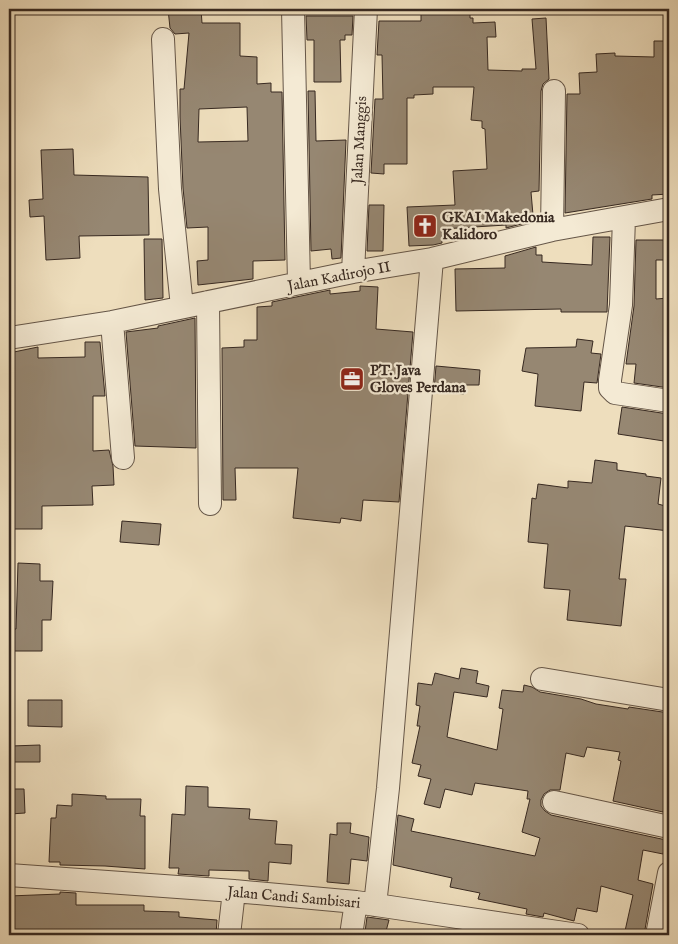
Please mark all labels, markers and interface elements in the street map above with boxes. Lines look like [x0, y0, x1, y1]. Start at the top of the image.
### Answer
street label: Jalan Manggis [348, 95, 371, 187]
place label: GKAI Makedonia Kalidoro [442, 208, 555, 244]
church icon: GKAI Makedonia Kalidoro [412, 213, 438, 239]
street label: Jalan Kadirojo II [284, 257, 393, 296]
place label: PT. Java Gloves Perdana [370, 361, 466, 397]
office icon: PT. Java Gloves Perdana [339, 366, 365, 392]
street label: Jalan Candi Sambisari [225, 882, 361, 913]

